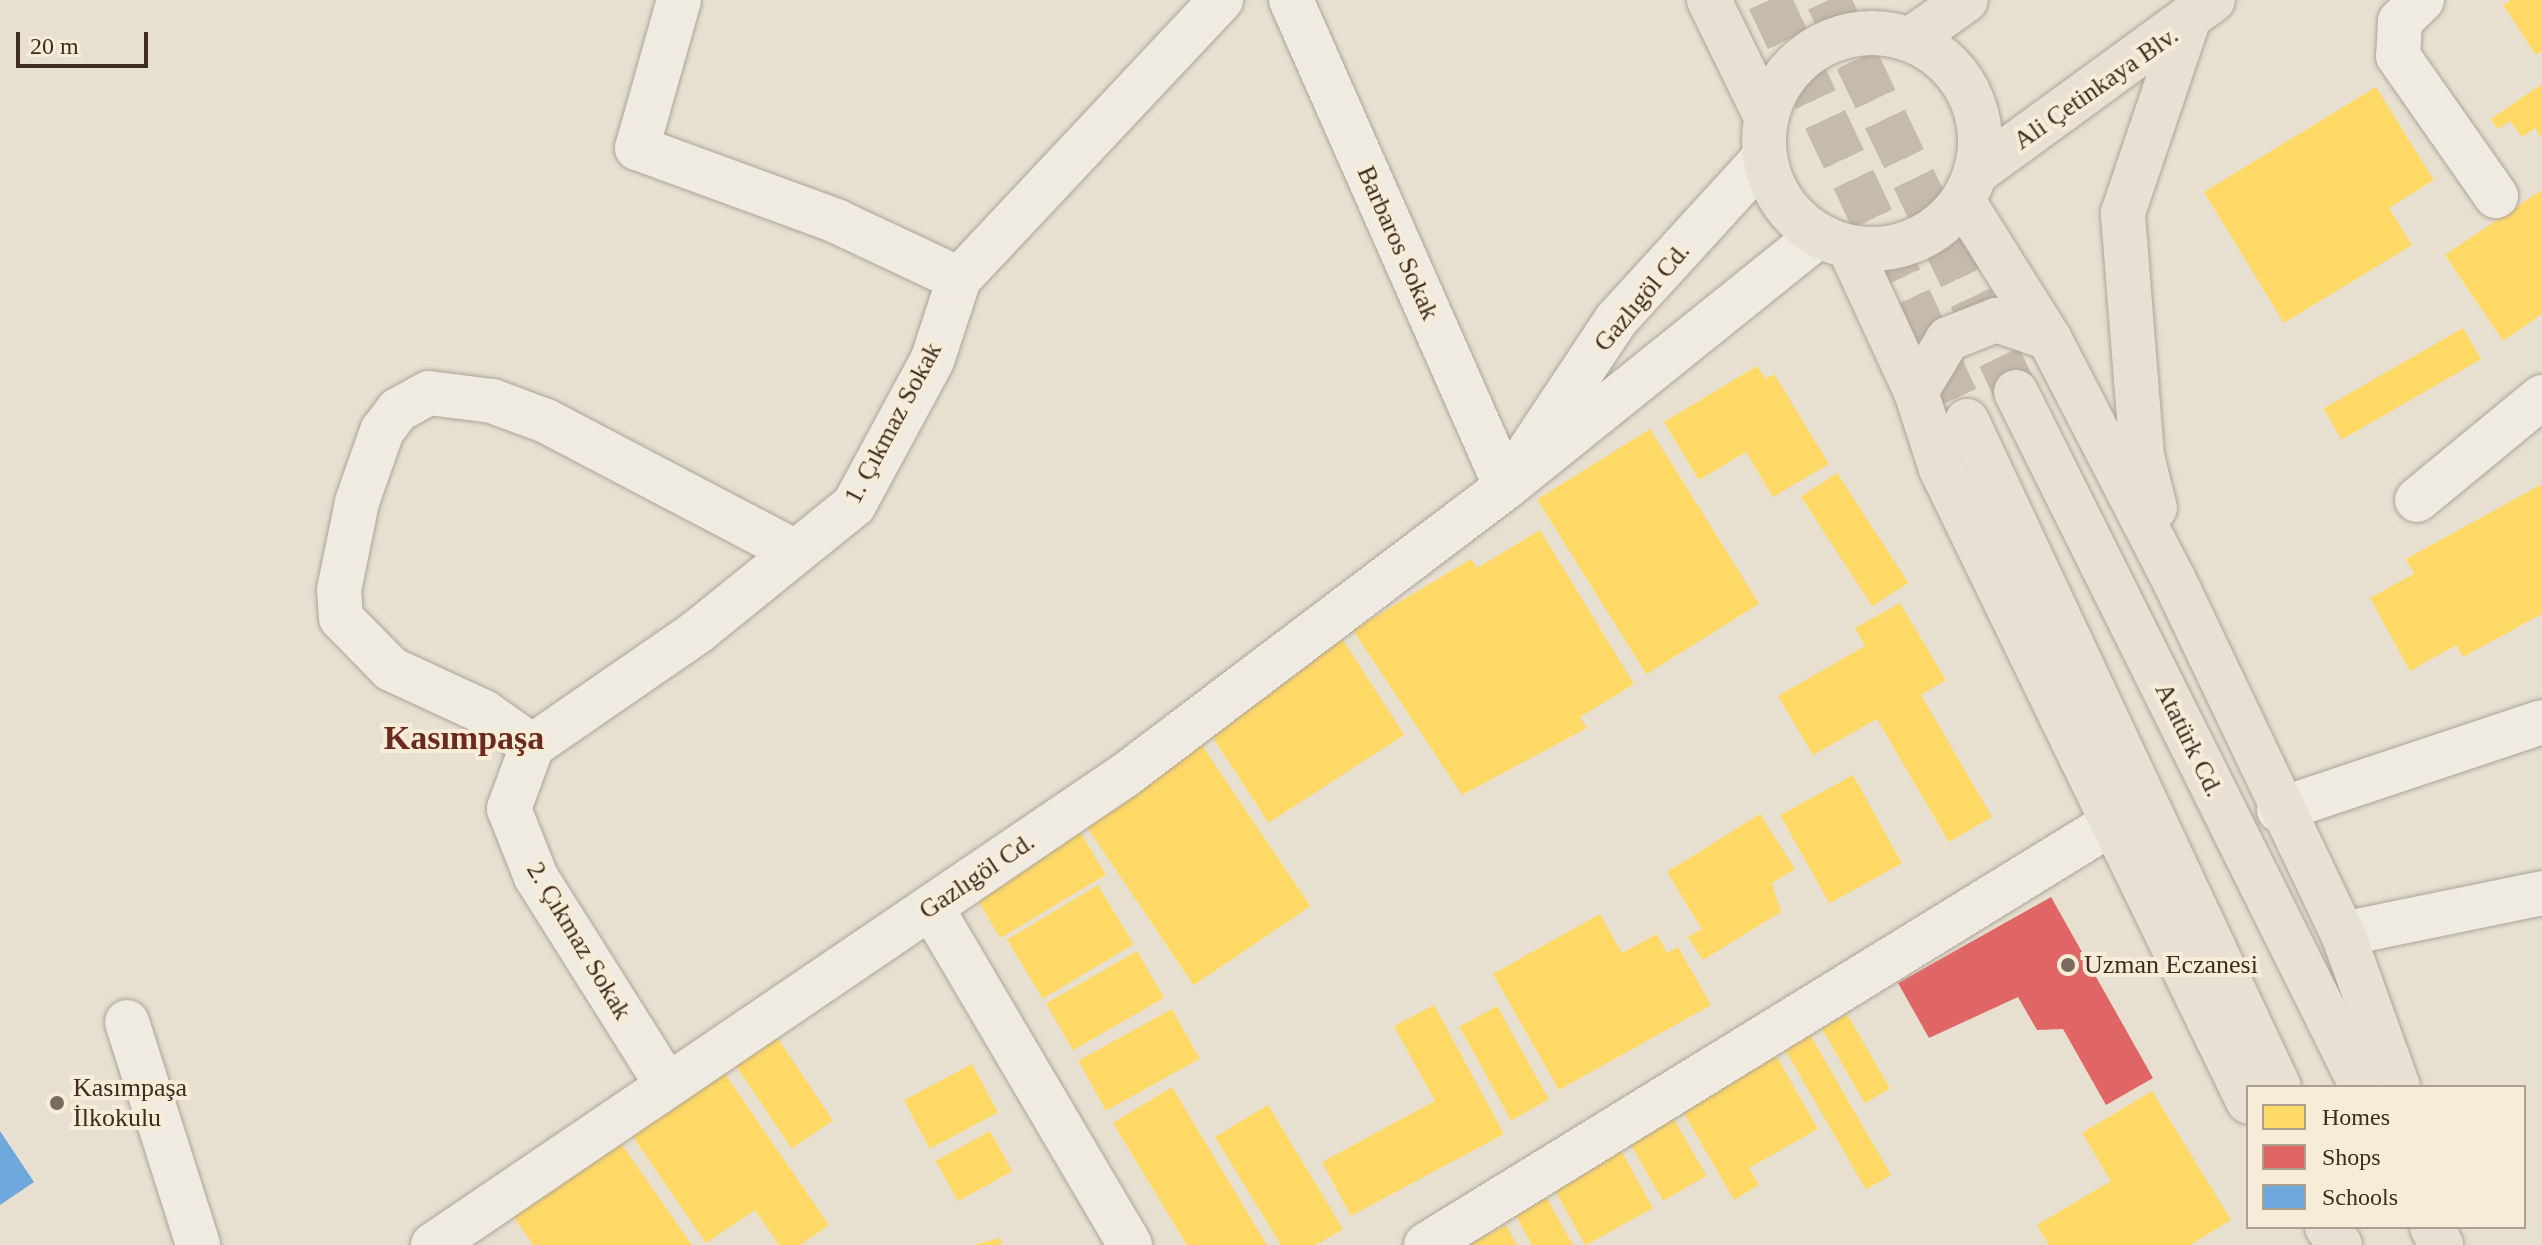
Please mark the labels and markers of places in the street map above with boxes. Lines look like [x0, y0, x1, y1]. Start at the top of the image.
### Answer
place label: Uzman Eczanesi [2084, 949, 2258, 981]
marker: Uzman Eczanesi [2059, 956, 2077, 974]
place label: Kasımpaşa İlkokulu [73, 1072, 187, 1134]
marker: Kasımpaşa İlkokulu [48, 1094, 66, 1112]

